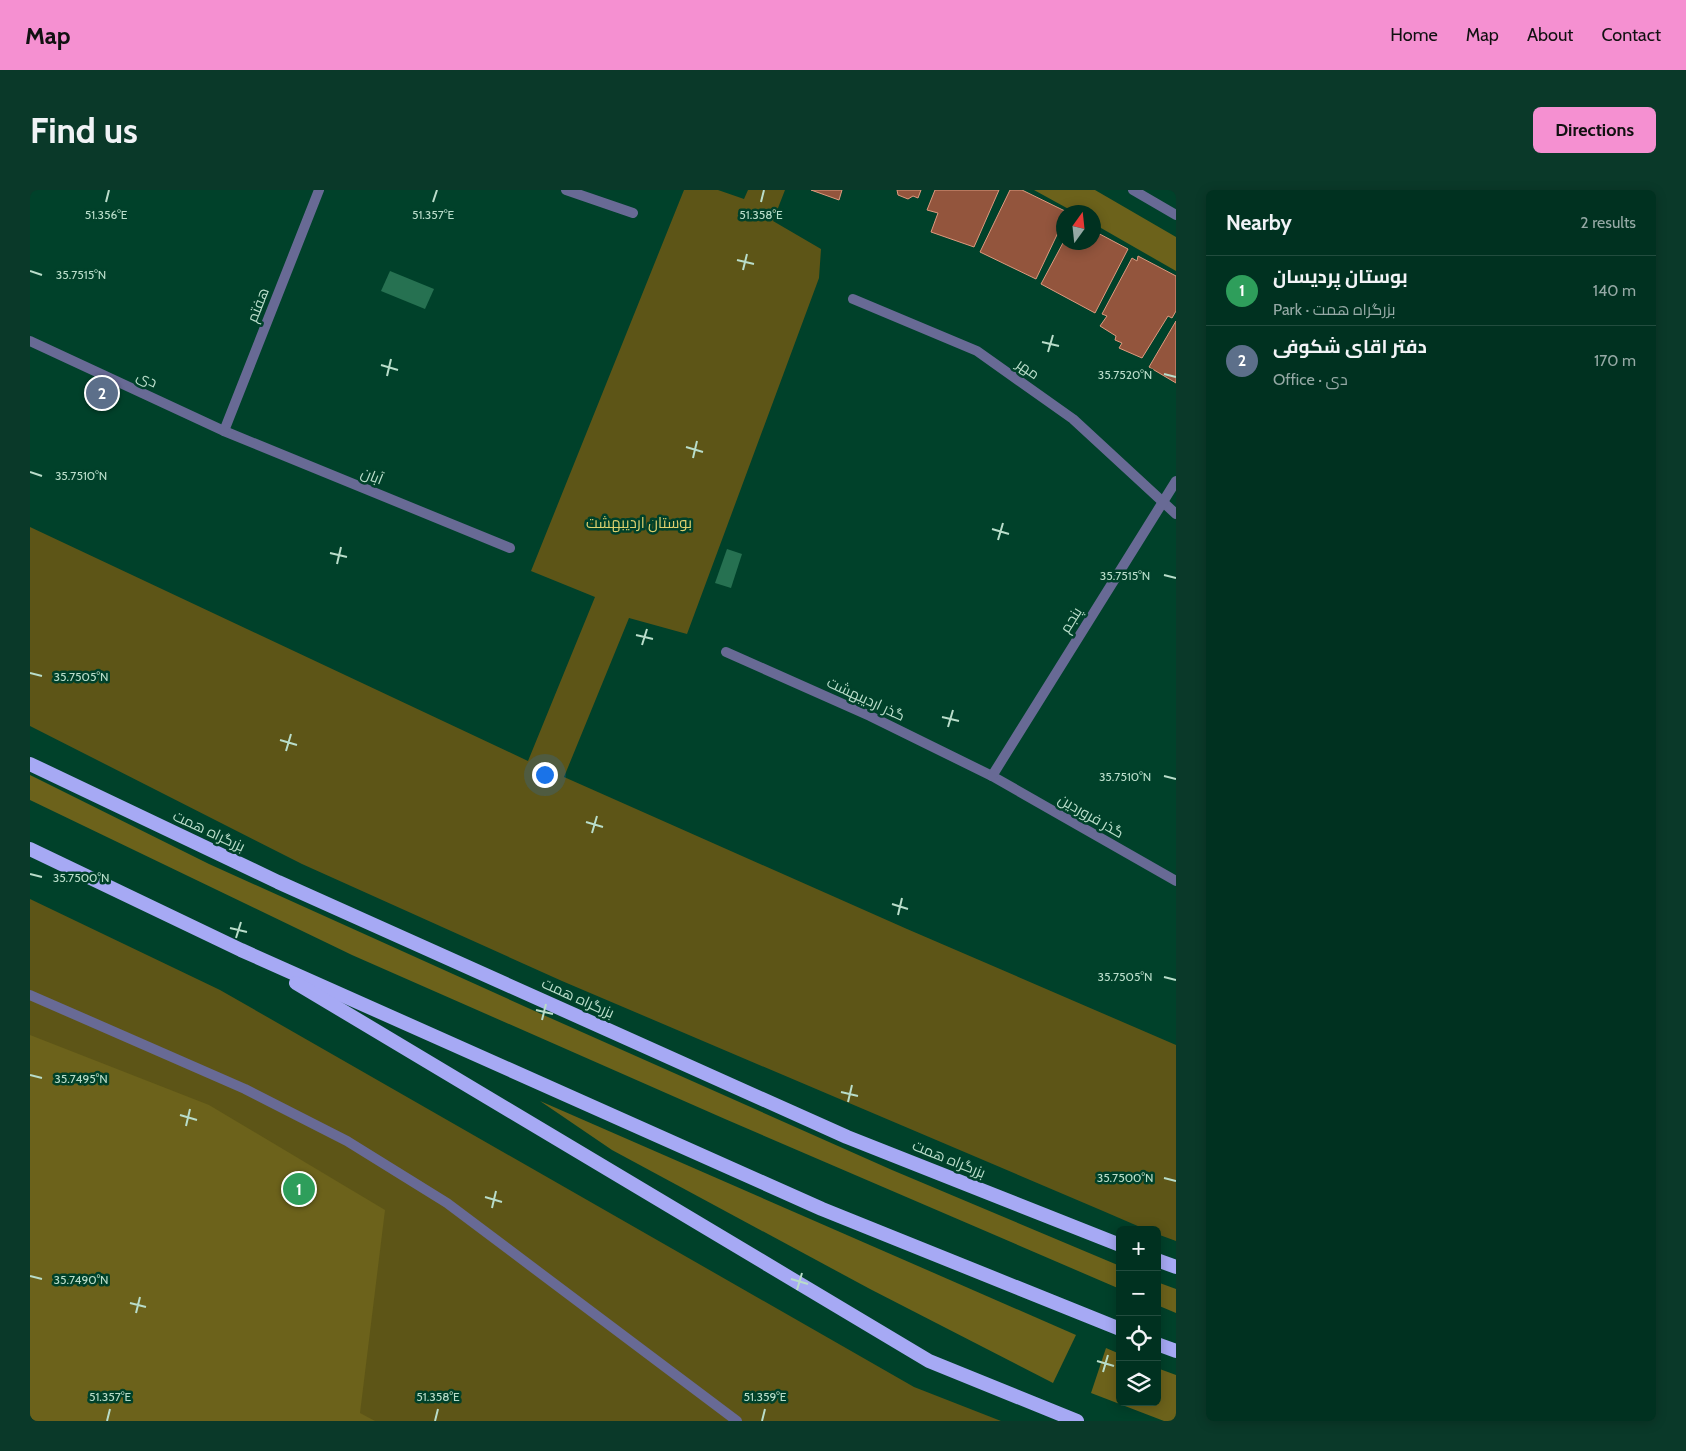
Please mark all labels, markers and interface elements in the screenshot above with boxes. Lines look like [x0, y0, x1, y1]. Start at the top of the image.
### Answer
text: Map [25, 21, 71, 50]
text: Home [1390, 24, 1438, 46]
text: Map [1466, 24, 1499, 46]
text: About [1527, 24, 1573, 46]
text: Contact [1601, 24, 1661, 46]
button: Directions [1533, 107, 1656, 153]
text: Find us [30, 109, 138, 152]
north arrow [1056, 205, 1101, 250]
text: 51.356°E [85, 207, 128, 222]
text: 51.357°E [412, 207, 454, 222]
text: 51.358°E [739, 207, 783, 222]
text: Nearby [1226, 210, 1292, 235]
text: 2 results [1580, 213, 1636, 232]
text: بوستان پردیسان [1273, 265, 1408, 288]
text: 35.7515°N [56, 267, 106, 282]
text: 1 [1239, 281, 1245, 300]
text: 140 m [1593, 281, 1636, 300]
street label: هفتم [243, 285, 274, 325]
text: Park · بزرگراه همت [1273, 300, 1396, 319]
text: دفتر اقای شکوفی [1273, 335, 1427, 358]
text: 2 [1238, 351, 1246, 370]
text: 170 m [1594, 351, 1636, 370]
street label: مهر [1012, 354, 1043, 384]
street label: دی [133, 366, 160, 392]
text: 35.7520°N [1098, 367, 1152, 382]
text: Office · دی [1273, 370, 1348, 389]
pin: 2 [86, 374, 118, 412]
street label: آبان [358, 463, 386, 489]
text: 35.7510°N [55, 468, 107, 483]
park label: بوستان اردیبهشت [586, 514, 692, 533]
text: 35.7515°N [1100, 568, 1150, 583]
street label: پنجم [1056, 604, 1087, 637]
text: 35.7505°N [54, 669, 108, 684]
street label: گذر اردیبهشت [824, 673, 908, 726]
your location [532, 762, 558, 788]
text: 35.7510°N [1099, 769, 1151, 784]
street label: گذر فروردین [1054, 790, 1127, 843]
street label: بزرگراه همت [170, 806, 248, 856]
text: 35.7500°N [53, 870, 109, 885]
text: 35.7505°N [1098, 969, 1152, 984]
street label: بزرگراه همت [539, 974, 617, 1022]
text: 35.7495°N [54, 1071, 108, 1086]
street label: بزرگراه همت [910, 1136, 988, 1182]
pin: 1 [283, 1170, 315, 1208]
text: 35.7500°N [1097, 1170, 1153, 1185]
map controls [1116, 1226, 1161, 1406]
button: + [1116, 1226, 1161, 1271]
button: − [1116, 1271, 1161, 1316]
text: 35.7490°N [53, 1272, 109, 1287]
button: locate [1116, 1316, 1161, 1361]
button: layers [1116, 1361, 1161, 1406]
text: 51.357°E [89, 1389, 131, 1404]
text: 51.358°E [416, 1389, 460, 1404]
text: 51.359°E [744, 1389, 787, 1404]

